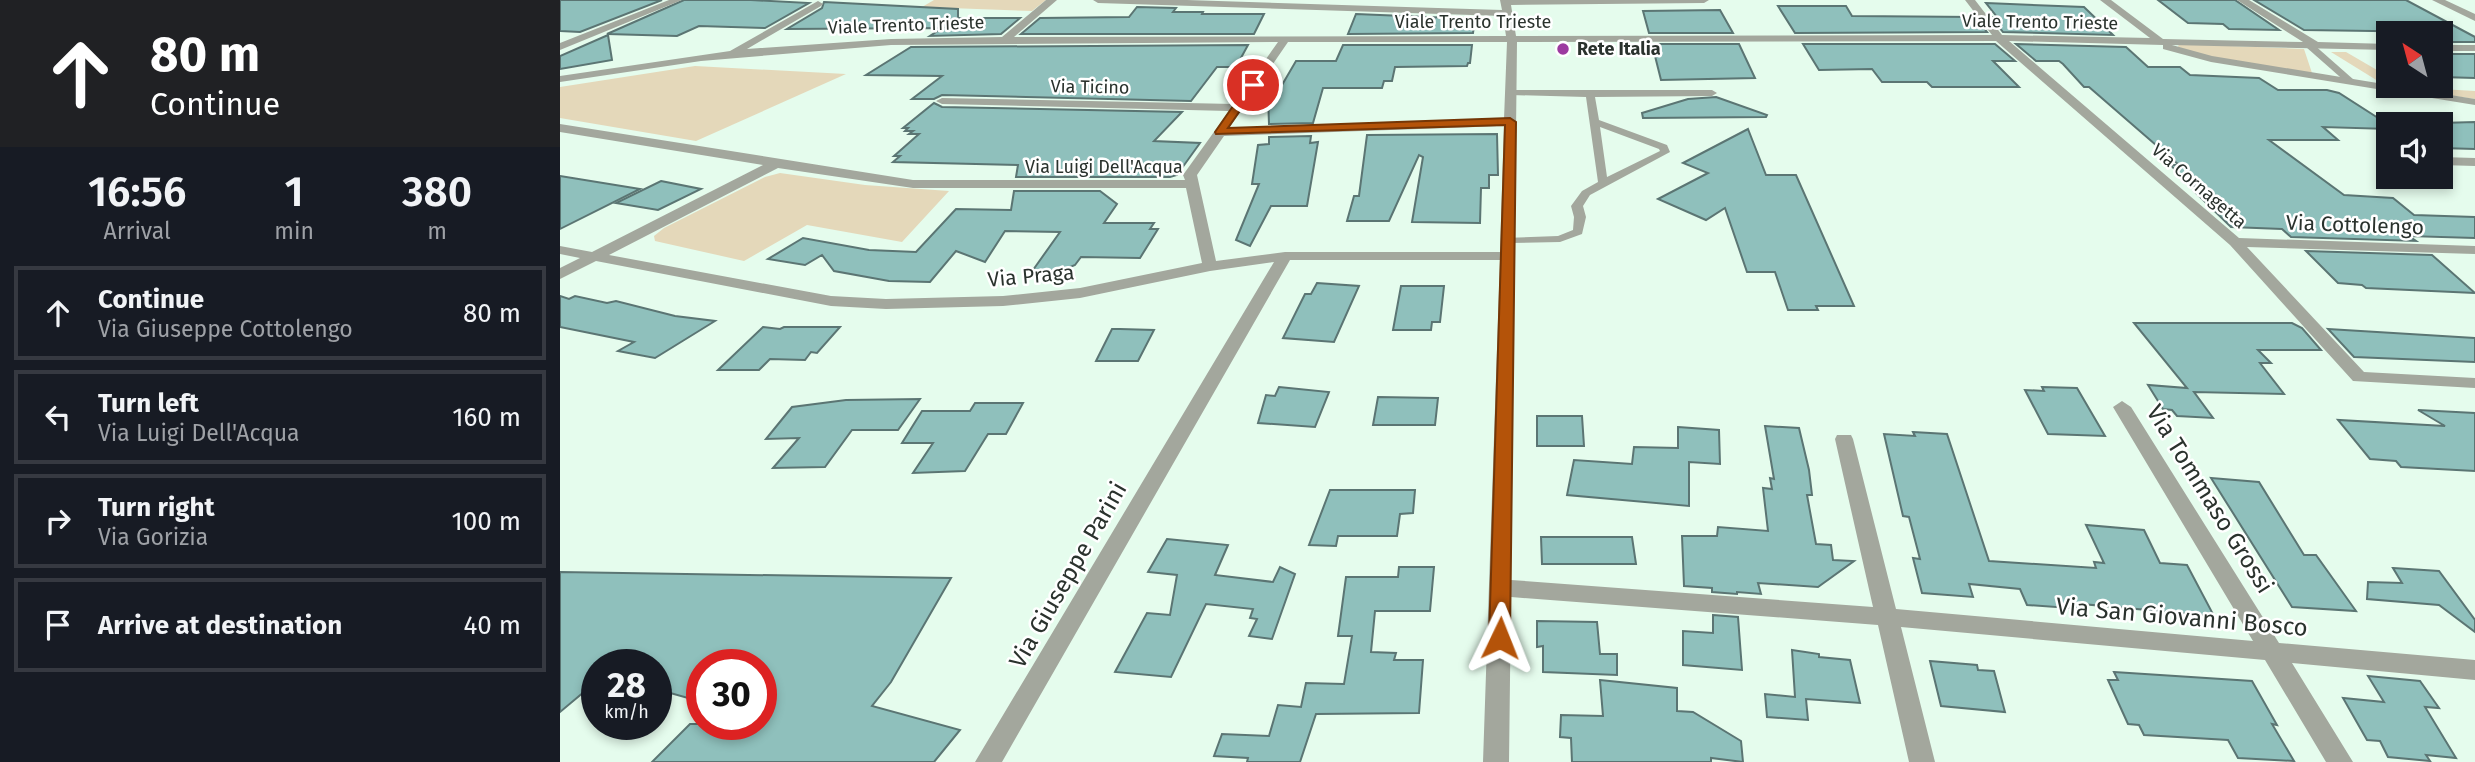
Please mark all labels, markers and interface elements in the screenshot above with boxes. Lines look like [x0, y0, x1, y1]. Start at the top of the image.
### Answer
street label: Viale Trento Trieste [1962, 10, 2118, 34]
street label: Viale Trento Trieste [827, 11, 985, 39]
street label: Viale Trento Trieste [1395, 11, 1551, 33]
north arrow [2376, 21, 2454, 98]
map controls [2376, 21, 2453, 189]
text: 80 m [150, 25, 260, 84]
icon: ahead [35, 28, 126, 119]
place label: Rete Italia [1577, 38, 1661, 60]
marker: Rete Italia [1555, 41, 1571, 57]
pin [1223, 55, 1283, 115]
icon: arrive [1234, 66, 1272, 104]
street label: Via Ticino [1050, 75, 1130, 99]
text: Continue [150, 85, 280, 123]
button: sound [2376, 112, 2453, 189]
street label: Via Cornagetta [2147, 139, 2251, 233]
street label: Via Luigi Dell'Acqua [1025, 156, 1183, 178]
text: 16:56 [88, 167, 186, 217]
text: 1 [285, 167, 304, 217]
text: 380 [402, 167, 472, 217]
street label: Via Cottolengo [2286, 210, 2424, 240]
text: Arrival [103, 217, 171, 245]
text: min [274, 217, 314, 245]
text: m [427, 217, 447, 245]
street label: Via Praga [987, 259, 1075, 293]
text: Continue [98, 284, 204, 315]
icon: ahead [39, 294, 77, 332]
text: 80 m [463, 298, 521, 329]
text: Via Giuseppe Cottolengo [98, 315, 353, 343]
text: Turn left [98, 388, 199, 419]
icon: left [39, 398, 77, 436]
street label: Via Tommaso Grossi [2141, 400, 2279, 598]
text: 160 m [452, 402, 521, 433]
text: Via Luigi Dell'Acqua [98, 419, 300, 447]
street label: Via Giuseppe Parini [1003, 477, 1133, 673]
text: Turn right [98, 492, 215, 523]
icon: right [39, 502, 77, 540]
text: 100 m [452, 506, 521, 537]
text: Via Gorizia [98, 523, 208, 551]
street label: Via San Giovanni Bosco [2055, 592, 2309, 642]
position arrow [1463, 601, 1537, 675]
icon: arrive [39, 606, 77, 644]
text: Arrive at destination [98, 610, 342, 641]
text: 40 m [463, 610, 521, 641]
speed limit sign: 30 [686, 649, 777, 740]
text: 28 [607, 664, 646, 706]
text: km/h [604, 701, 649, 723]

